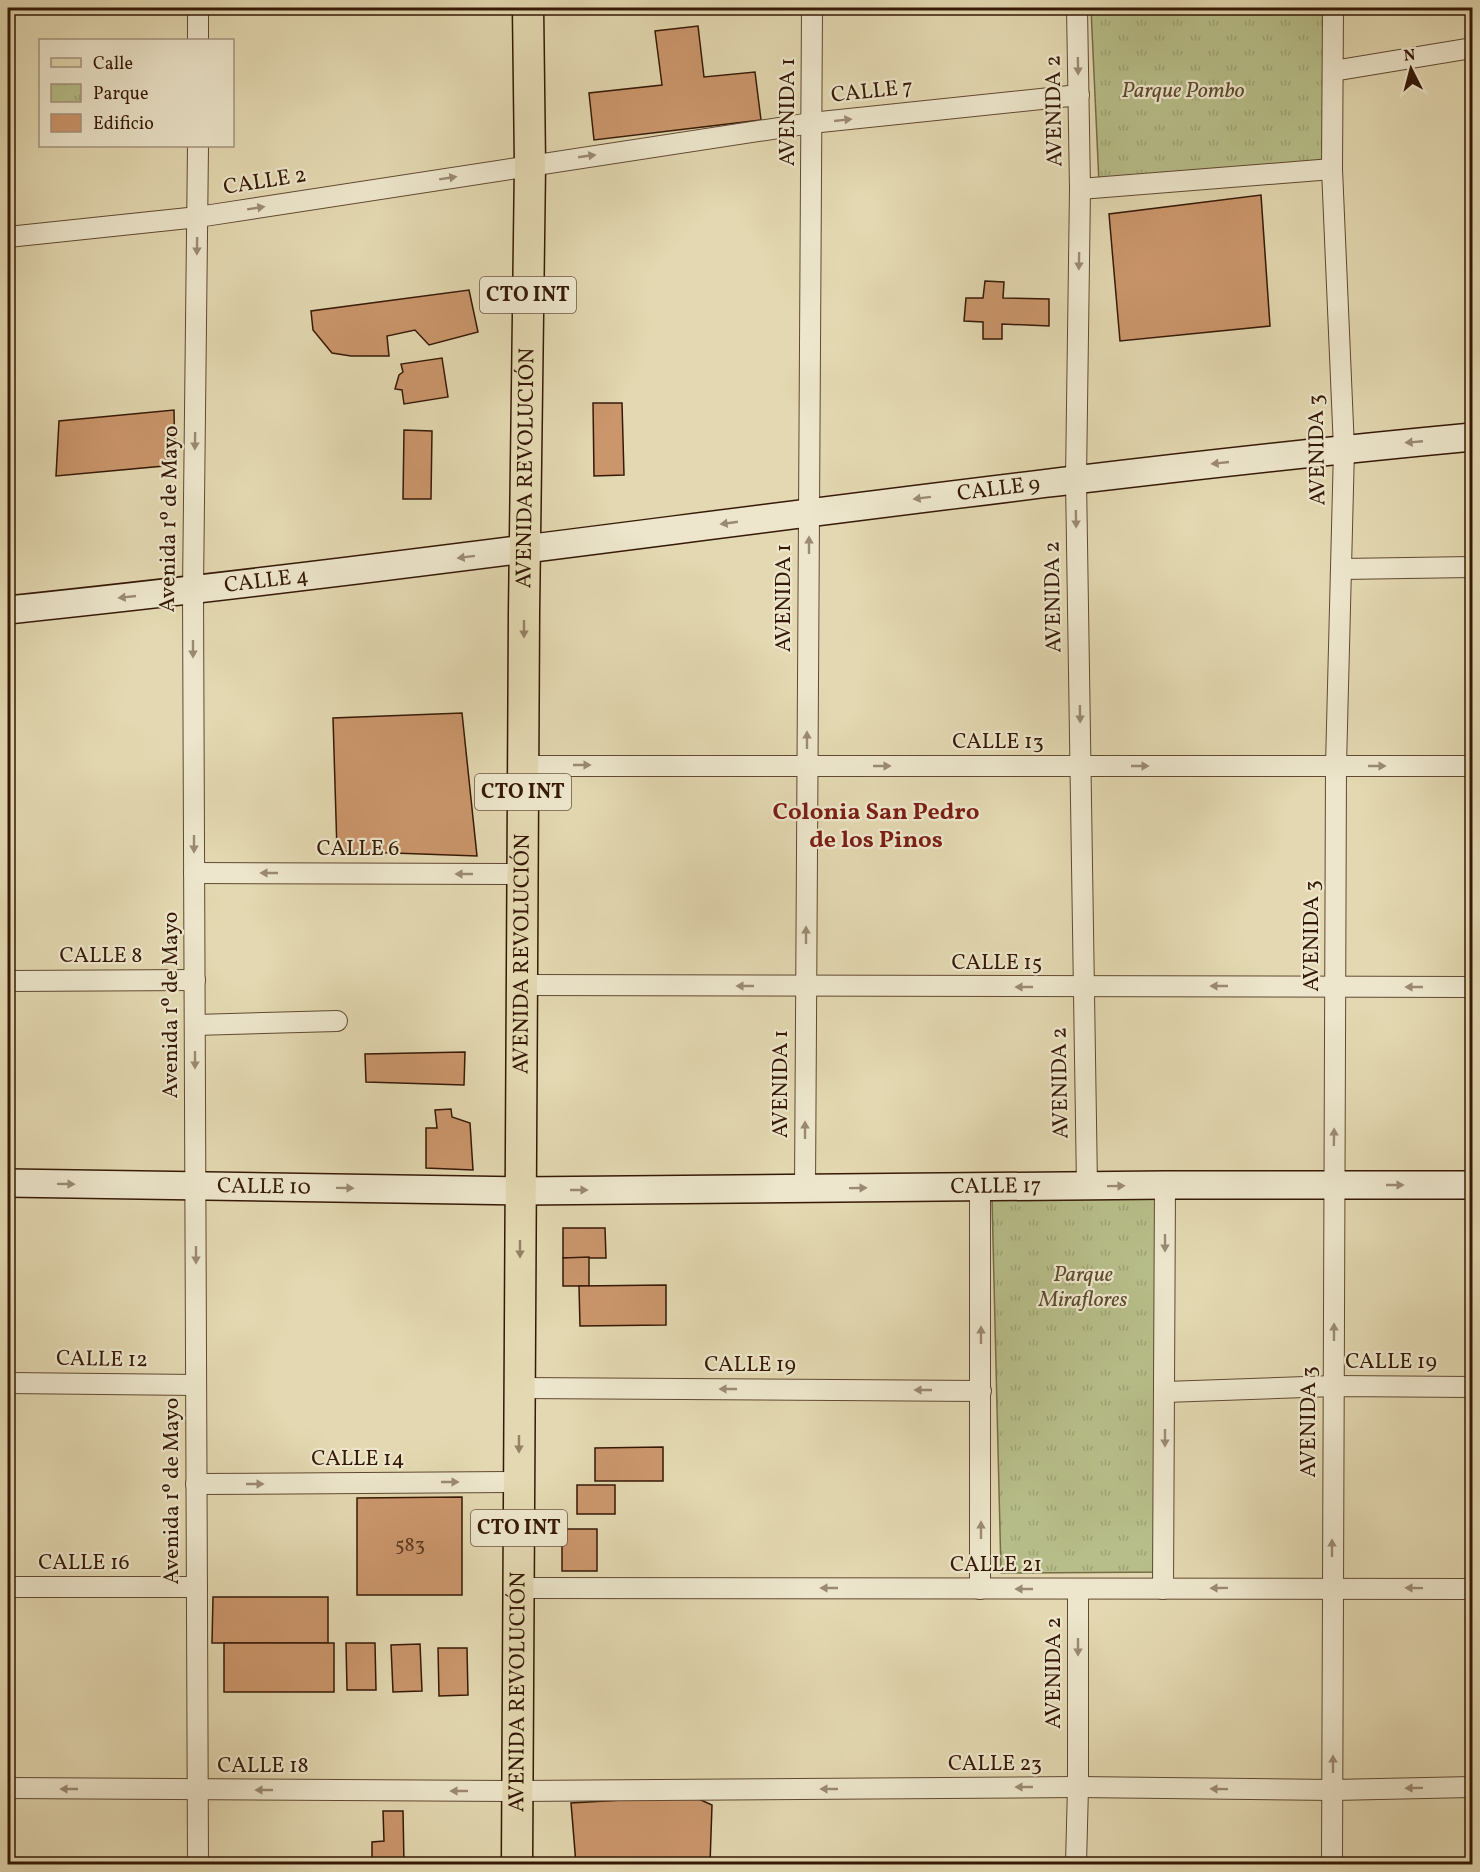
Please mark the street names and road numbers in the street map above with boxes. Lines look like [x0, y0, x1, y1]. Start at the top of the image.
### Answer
street label: AVENIDA 2 [1039, 55, 1071, 167]
street label: AVENIDA 1 [773, 58, 804, 166]
street label: CALLE 7 [829, 72, 915, 112]
street label: CALLE 2 [221, 160, 309, 204]
road number: CTO INT [480, 277, 576, 313]
street label: AVENIDA REVOLUCIÓN [509, 348, 543, 589]
street label: AVENIDA 3 [1302, 394, 1334, 506]
street label: Avenida 1º de Mayo [153, 425, 187, 613]
street label: CALLE 9 [955, 469, 1042, 510]
street label: AVENIDA 2 [1038, 541, 1070, 653]
street label: AVENIDA 1 [769, 544, 800, 652]
street label: CALLE 4 [222, 561, 310, 601]
street label: CALLE 13 [952, 727, 1044, 758]
road number: CTO INT [475, 774, 571, 810]
street label: CALLE 6 [317, 834, 399, 865]
street label: AVENIDA REVOLUCIÓN [506, 834, 538, 1074]
street label: AVENIDA 3 [1297, 880, 1328, 992]
street label: Avenida 1º de Mayo [156, 911, 187, 1099]
street label: CALLE 8 [60, 941, 142, 972]
street label: CALLE 15 [952, 948, 1042, 979]
street label: AVENIDA 2 [1045, 1027, 1077, 1139]
street label: AVENIDA 1 [766, 1030, 797, 1138]
street label: CALLE 10 [217, 1171, 311, 1203]
street label: CALLE 17 [950, 1171, 1042, 1202]
street label: CALLE 12 [56, 1344, 148, 1376]
street label: CALLE 19 [1345, 1347, 1437, 1378]
street label: CALLE 19 [704, 1350, 796, 1381]
street label: AVENIDA 3 [1294, 1366, 1325, 1478]
street label: Avenida 1º de Mayo [157, 1397, 188, 1585]
street label: CALLE 14 [311, 1444, 405, 1475]
road number: CTO INT [471, 1510, 567, 1546]
street label: CALLE 16 [38, 1548, 130, 1579]
street label: CALLE 21 [950, 1550, 1042, 1581]
street label: AVENIDA REVOLUCIÓN [502, 1572, 534, 1812]
street label: AVENIDA 2 [1039, 1617, 1070, 1729]
street label: CALLE 23 [948, 1749, 1042, 1780]
street label: CALLE 18 [217, 1751, 309, 1782]

